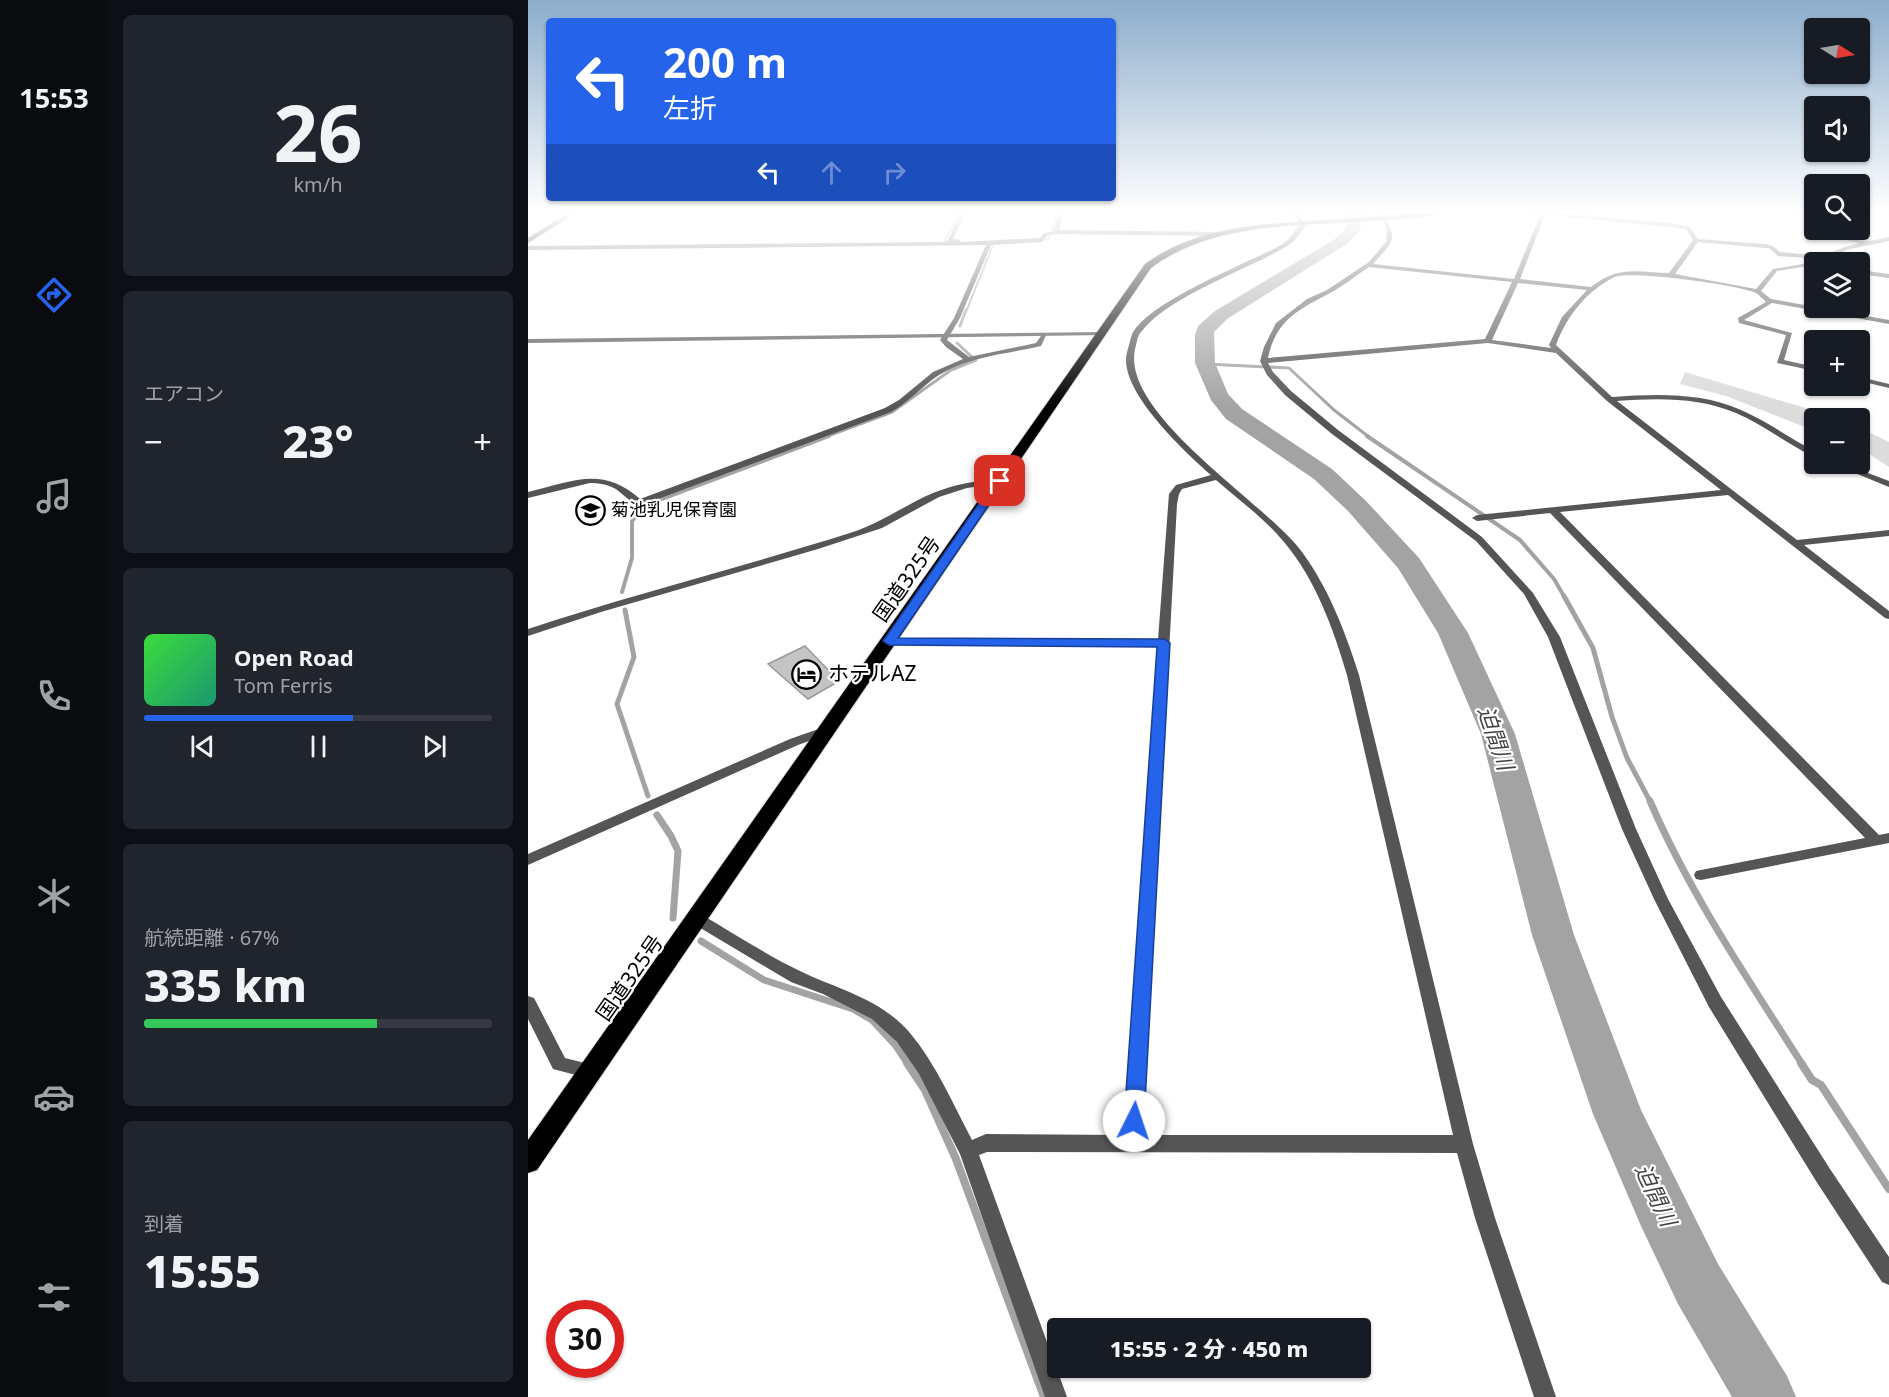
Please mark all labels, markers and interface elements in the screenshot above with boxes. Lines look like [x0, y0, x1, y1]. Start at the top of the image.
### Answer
north arrow [1804, 18, 1870, 84]
map controls [1804, 18, 1870, 474]
text: 200 m [663, 33, 787, 90]
icon: left [564, 42, 642, 120]
text: 15:53 [19, 79, 89, 116]
text: 26 [273, 79, 363, 185]
text: 左折 [663, 89, 717, 126]
button: sound [1804, 96, 1870, 162]
icon: left [752, 156, 785, 189]
icon: ahead [815, 156, 848, 189]
icon: right [878, 156, 911, 189]
text: km/h [293, 171, 343, 198]
button: search [1804, 174, 1870, 240]
button: layers [1804, 252, 1870, 318]
icon: directions [33, 274, 75, 316]
button: + [1804, 330, 1870, 396]
text: エアコン [144, 380, 224, 407]
button: − [1804, 408, 1870, 474]
text: 23° [282, 410, 354, 471]
text: − [144, 419, 163, 464]
text: + [473, 419, 492, 464]
pin [974, 455, 1025, 506]
icon: arrive [983, 464, 1016, 497]
icon: music [33, 475, 75, 517]
school or university icon: 菊池乳児保育園 [574, 494, 606, 526]
place label: 菊池乳児保育園 [611, 497, 737, 521]
street label: 国道325号 [866, 530, 946, 627]
text: Open Road [234, 642, 354, 672]
hotel icon: ホテルAZ [791, 658, 823, 690]
place label: ホテルAZ [828, 659, 916, 687]
text: Tom Ferris [234, 672, 333, 699]
icon: phone [33, 675, 75, 717]
water label: 迫間川 [1472, 702, 1523, 776]
icon: previous [186, 730, 219, 763]
icon: pause [302, 730, 335, 763]
icon: next [418, 730, 451, 763]
icon: climate [33, 875, 75, 917]
text: 航続距離 · 67% [144, 924, 279, 951]
street label: 国道325号 [589, 929, 669, 1026]
text: 335 km [144, 954, 307, 1015]
icon: car [33, 1076, 75, 1118]
position arrow [1102, 1089, 1166, 1153]
water label: 迫間川 [1629, 1158, 1685, 1233]
text: 到着 [144, 1210, 184, 1237]
text: 15:55 [144, 1240, 261, 1301]
icon: filters [33, 1276, 75, 1318]
speed limit sign: 30 [546, 1300, 624, 1378]
text: 15:55 · 2 分 · 450 m [1110, 1333, 1308, 1363]

